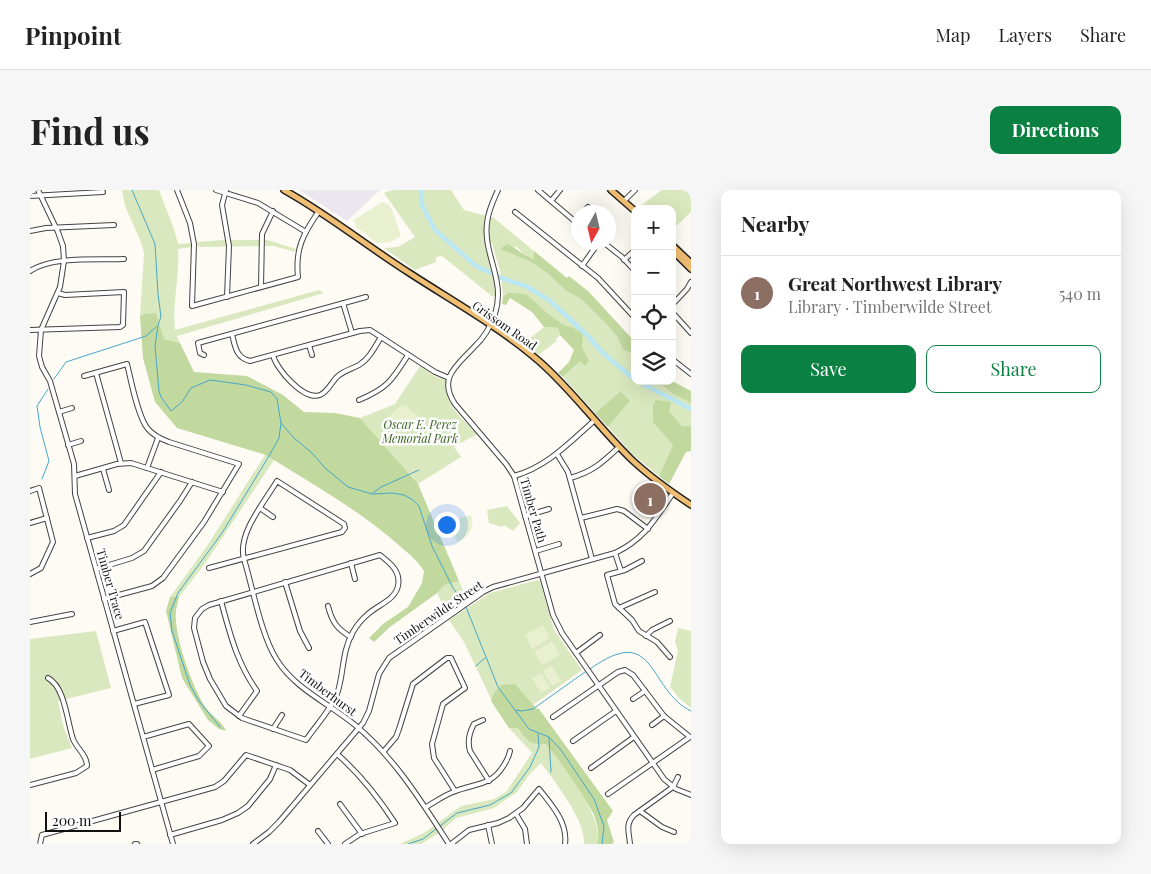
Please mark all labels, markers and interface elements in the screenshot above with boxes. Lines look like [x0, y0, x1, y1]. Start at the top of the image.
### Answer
text: Pinpoint [25, 19, 121, 51]
text: Map [935, 23, 970, 47]
text: Layers [998, 23, 1052, 47]
text: Share [1080, 23, 1126, 47]
button: Directions [990, 106, 1121, 154]
text: Find us [30, 107, 150, 154]
north arrow [571, 205, 616, 250]
map controls [631, 205, 676, 385]
button: + [631, 205, 676, 250]
text: Nearby [741, 209, 810, 237]
button: − [631, 250, 676, 295]
text: Great Northwest Library [788, 270, 1002, 296]
text: 1 [754, 283, 760, 304]
text: 540 m [1059, 283, 1101, 304]
button: locate [631, 295, 676, 340]
text: Library · Timberwilde Street [788, 296, 992, 317]
street label: Grissom Road [469, 297, 541, 353]
button: layers [631, 340, 676, 385]
button: Save [741, 345, 916, 393]
button: Share [926, 345, 1101, 393]
park label: Oscar E. Perez Memorial Park [381, 416, 458, 446]
street label: Timber Path [517, 476, 551, 544]
pin: 1 [634, 480, 666, 518]
your location [434, 512, 460, 538]
street label: Timber Trace [93, 547, 129, 621]
street label: Timberwilde Street [390, 576, 486, 648]
street label: Timberhurst [296, 665, 361, 719]
scale bar [45, 809, 121, 832]
text: 200 m [52, 811, 91, 830]

